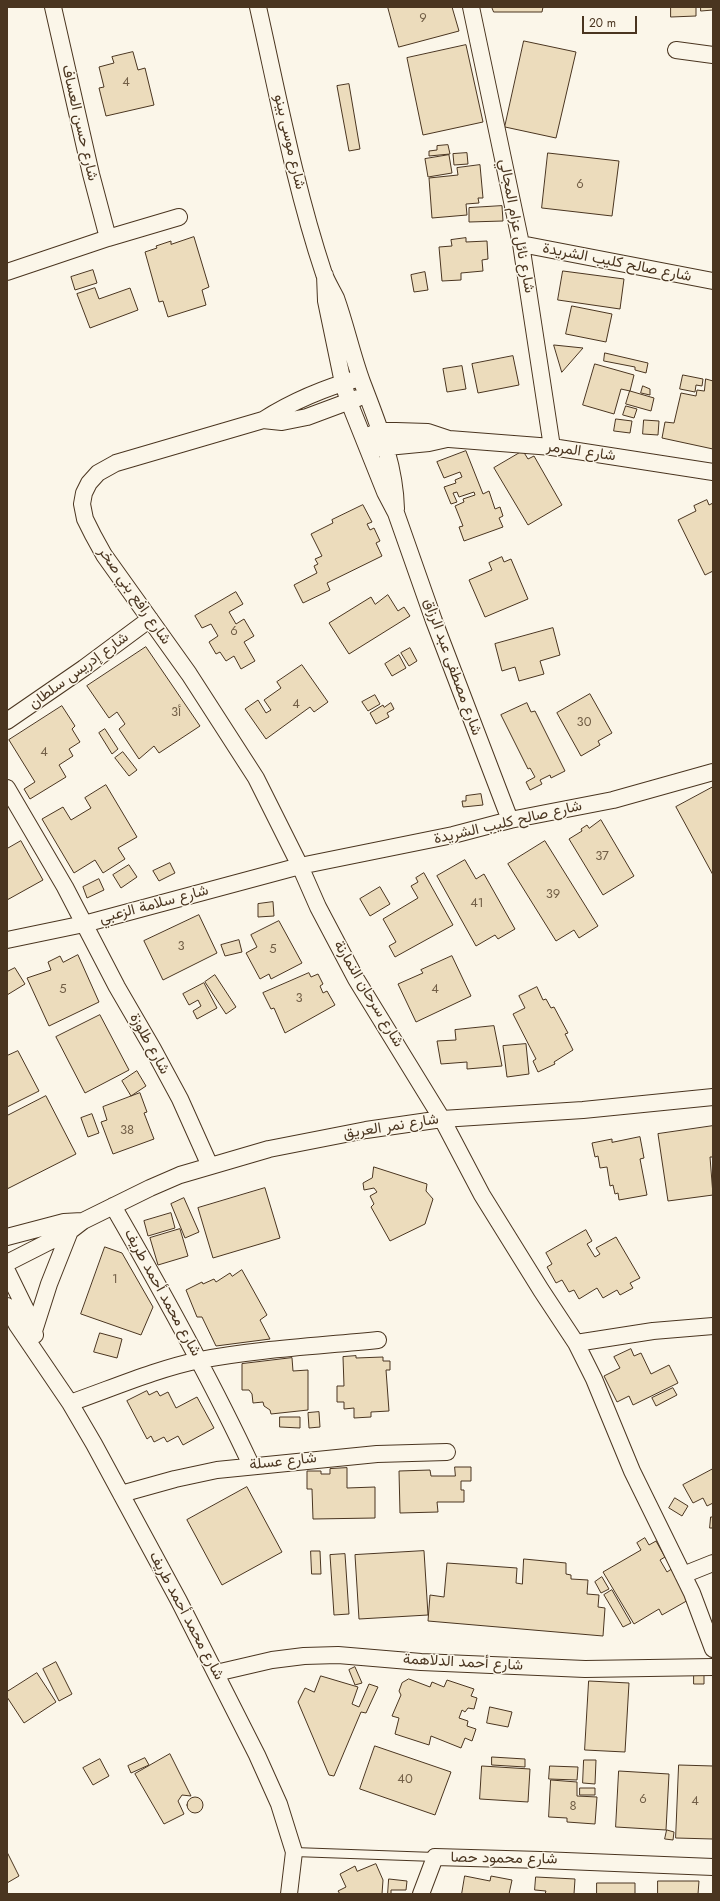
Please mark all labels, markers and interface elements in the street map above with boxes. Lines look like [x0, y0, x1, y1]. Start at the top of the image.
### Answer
scale bar [584, 8, 639, 34]
house number: 9 [419, 11, 427, 27]
text: 20 m [589, 14, 616, 32]
street label: شارع حسن العساف [57, 63, 101, 183]
house number: 4 [122, 75, 130, 91]
street label: شارع موسى بينو [269, 93, 309, 191]
street label: شارع نائل عزام المجالي [494, 157, 538, 295]
house number: 6 [576, 177, 584, 193]
street label: شارع صالح كليب الشريدة [541, 240, 693, 286]
street label: شارع المرمر [545, 438, 617, 466]
street label: شارع رافع بني صخر [94, 544, 174, 648]
street label: شارع مصطفى عبد الرزاق [419, 596, 485, 738]
house number: 6 [230, 624, 238, 640]
street label: شارع إدريس سلطان [26, 629, 132, 713]
house number: 4 [292, 697, 300, 713]
house number: 3أ [171, 705, 181, 721]
house number: 30 [577, 715, 591, 731]
house number: 4 [40, 745, 48, 761]
street label: شارع صالح كليب الشريدة [432, 797, 584, 849]
house number: 37 [595, 849, 609, 865]
street label: شارع سلامة الزعبي [97, 882, 211, 928]
house number: 39 [546, 887, 560, 903]
house number: 41 [470, 896, 484, 912]
street label: شارع سرحان النمارنة [329, 937, 407, 1051]
house number: 3 [177, 939, 185, 955]
house number: 5 [269, 942, 277, 958]
house number: 5 [59, 982, 67, 998]
house number: 4 [431, 982, 439, 998]
house number: 3 [295, 991, 303, 1007]
street label: شارع طلوزة [125, 1010, 173, 1078]
street label: شارع نمر العريق [342, 1111, 440, 1143]
house number: 38 [120, 1123, 134, 1139]
street label: شارع محمد أحمد طريف [120, 1226, 204, 1360]
house number: 1 [112, 1272, 118, 1288]
street label: شارع عسلة [248, 1450, 318, 1474]
street label: شارع محمد أحمد طريف [145, 1549, 227, 1683]
street label: شارع أحمد الدلاهمة [402, 1651, 524, 1675]
house number: 40 [397, 1772, 413, 1788]
house number: 6 [639, 1792, 647, 1808]
house number: 4 [691, 1794, 699, 1810]
house number: 8 [569, 1799, 577, 1815]
street label: شارع محمود حصا [450, 1849, 558, 1869]

